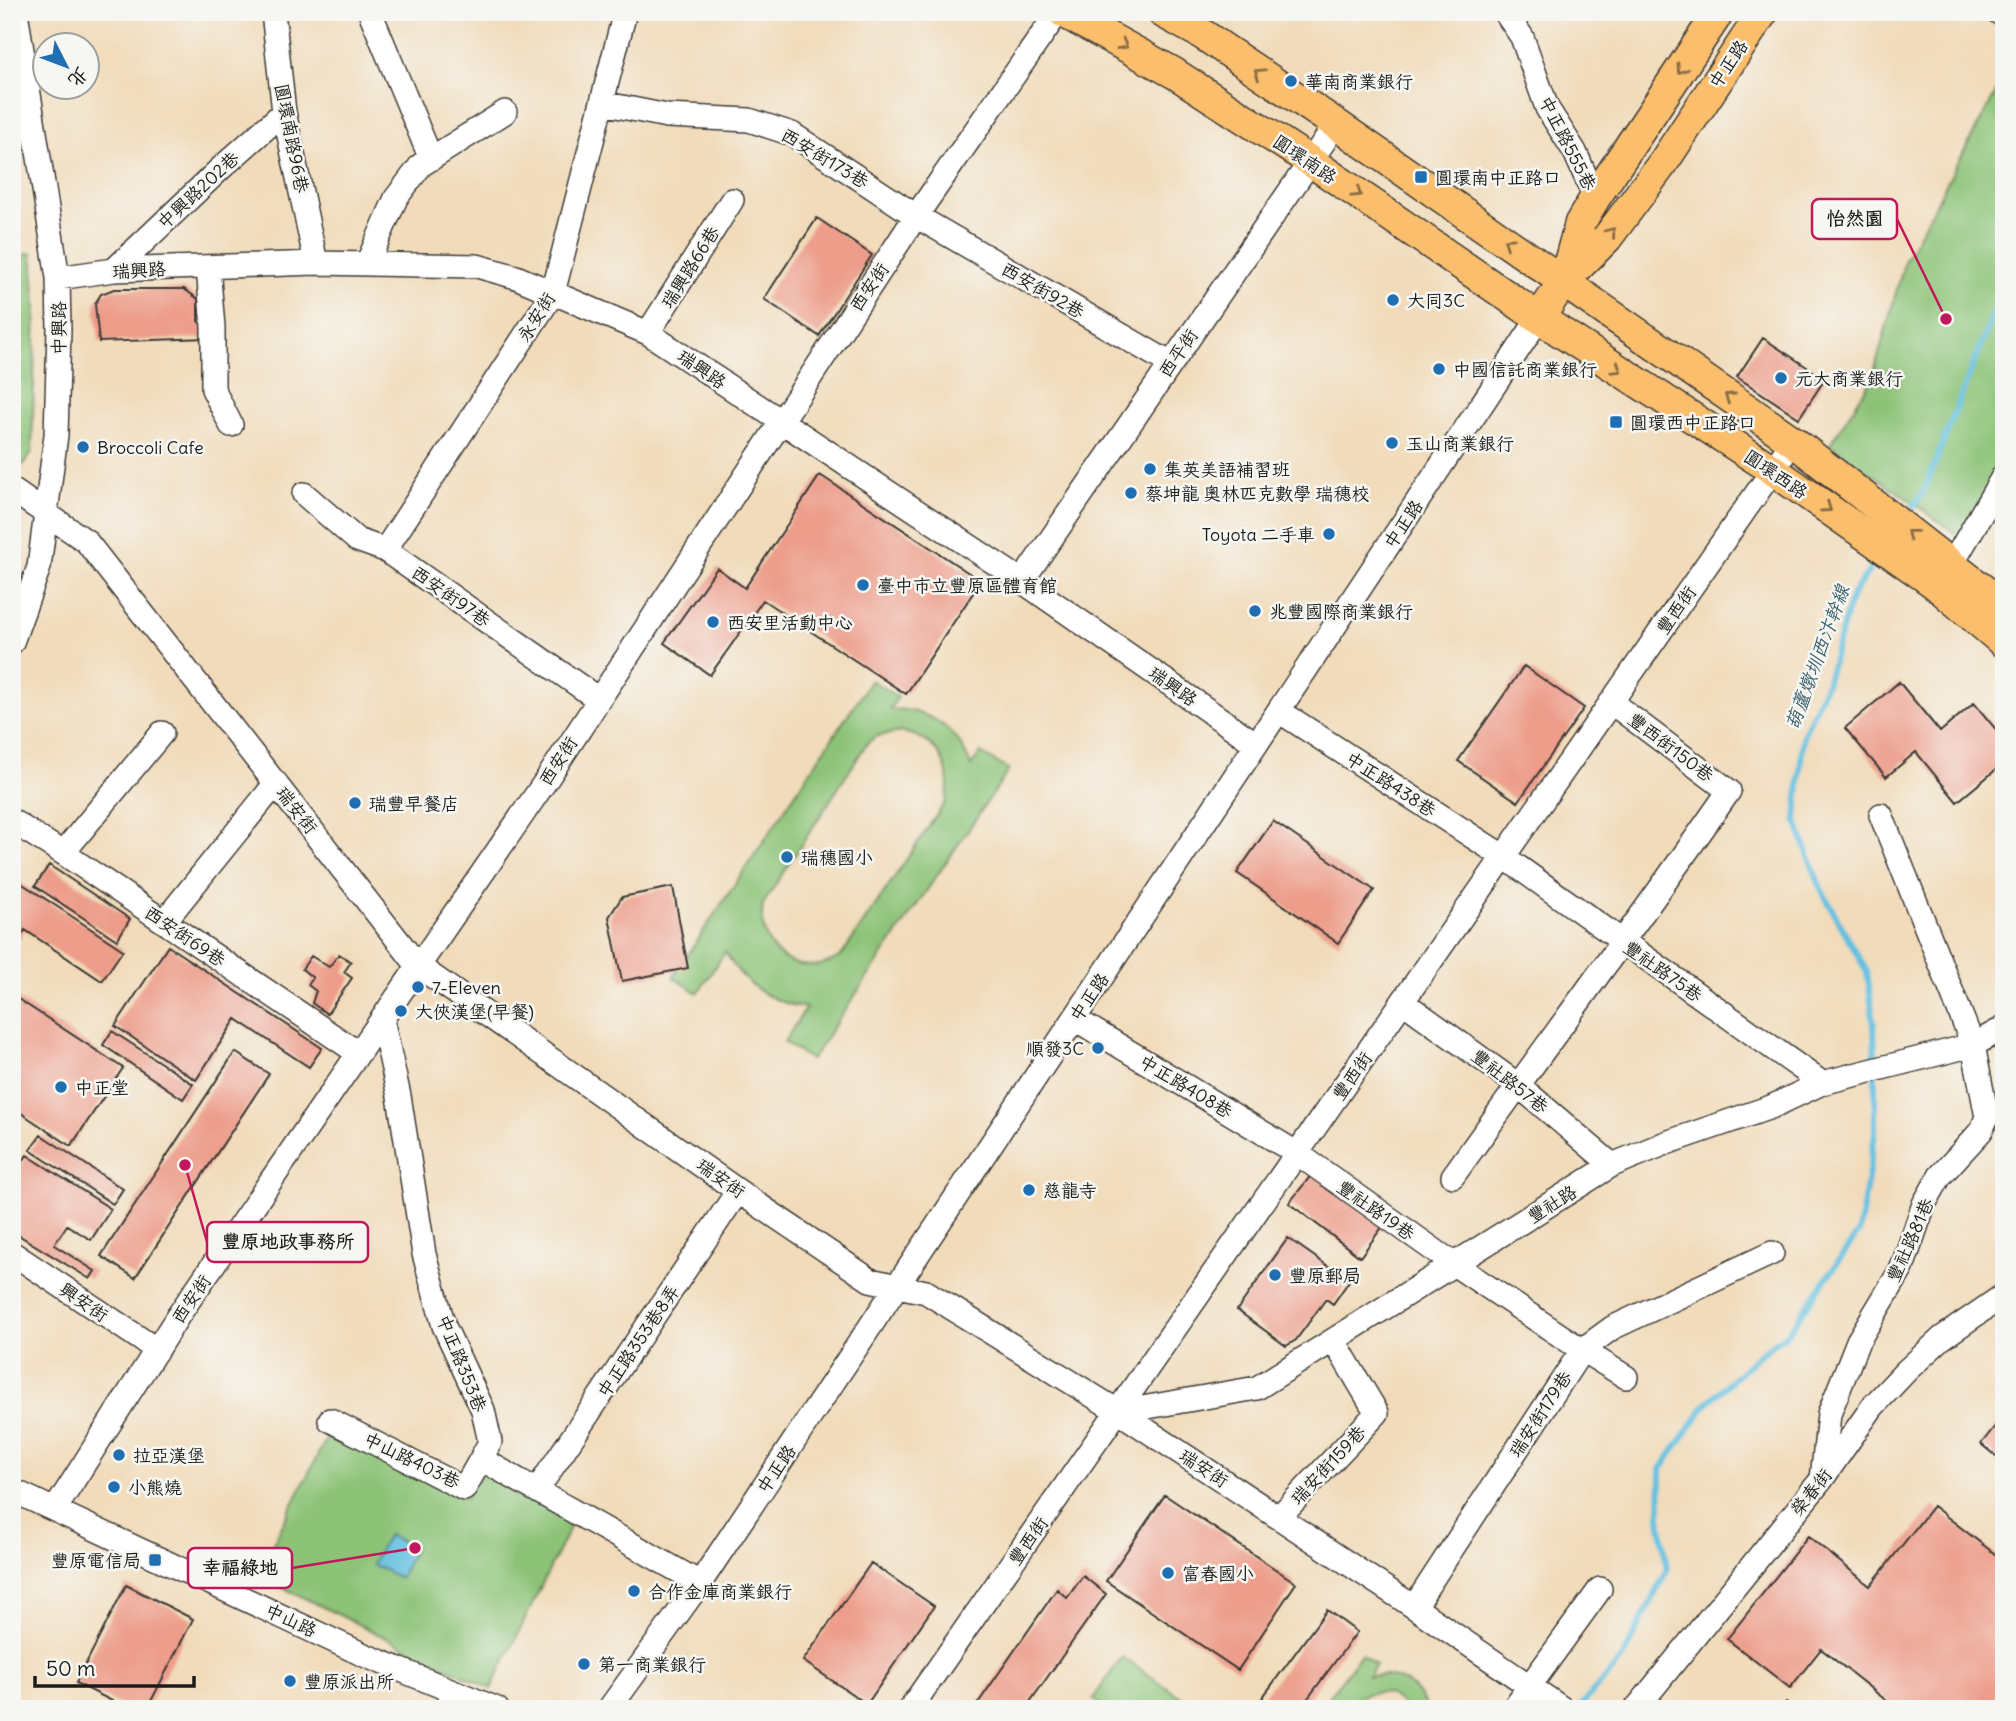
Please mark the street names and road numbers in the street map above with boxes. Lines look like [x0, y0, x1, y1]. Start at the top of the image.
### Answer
street label: 中正路 [1703, 35, 1753, 93]
street label: 圓環南路96巷 [270, 81, 314, 195]
street label: 中正路555巷 [1534, 92, 1602, 194]
street label: 西安街173巷 [777, 123, 873, 193]
street label: 圓環南路 [1269, 129, 1341, 189]
street label: 中興路202巷 [152, 146, 244, 234]
street label: 瑞興路66巷 [656, 222, 724, 312]
street label: 瑞興路 [111, 257, 167, 283]
street label: 西安街92巷 [997, 257, 1089, 323]
street label: 西安街 [844, 258, 894, 316]
street label: 永安街 [512, 288, 560, 346]
street label: 中興路 [47, 301, 70, 355]
street label: 西平街 [1153, 324, 1203, 382]
street label: 瑞興路 [673, 344, 731, 394]
street label: 圓環西路 [1740, 444, 1812, 504]
street label: 中正路 [1378, 495, 1428, 553]
street label: 西安街97巷 [407, 560, 495, 632]
street label: 豐西街 [1651, 581, 1701, 639]
street label: 瑞興路 [1144, 661, 1202, 711]
street label: 豐西街150巷 [1624, 707, 1718, 787]
street label: 西安街 [534, 732, 582, 790]
street label: 中正路438巷 [1342, 746, 1440, 822]
street label: 瑞安街 [271, 782, 323, 838]
street label: 西安街69巷 [140, 901, 230, 971]
street label: 豐社路75巷 [1619, 935, 1707, 1007]
street label: 中正路 [1064, 968, 1114, 1026]
street label: 豐社路57巷 [1467, 1044, 1553, 1118]
street label: 豐西街 [1327, 1047, 1377, 1105]
street label: 中正路408巷 [1135, 1049, 1237, 1123]
street label: 瑞安街 [692, 1153, 750, 1203]
street label: 豐社路19巷 [1333, 1175, 1419, 1245]
street label: 豐社路 [1523, 1180, 1581, 1228]
street label: 豐社路81巷 [1881, 1194, 1939, 1286]
street label: 西安街 [166, 1270, 216, 1328]
street label: 興安街 [55, 1277, 113, 1327]
street label: 中正路353巷8弄 [592, 1280, 684, 1402]
street label: 中正路353巷 [432, 1311, 492, 1415]
street label: 瑞安街179巷 [1504, 1367, 1576, 1461]
street label: 瑞安街159巷 [1286, 1421, 1370, 1509]
street label: 中山路403巷 [360, 1427, 464, 1493]
street label: 中正路 [751, 1440, 801, 1498]
street label: 瑞安街 [1175, 1444, 1233, 1492]
street label: 榮春街 [1785, 1464, 1837, 1520]
street label: 豐西街 [1003, 1512, 1053, 1570]
street label: 中山路 [262, 1598, 320, 1642]

